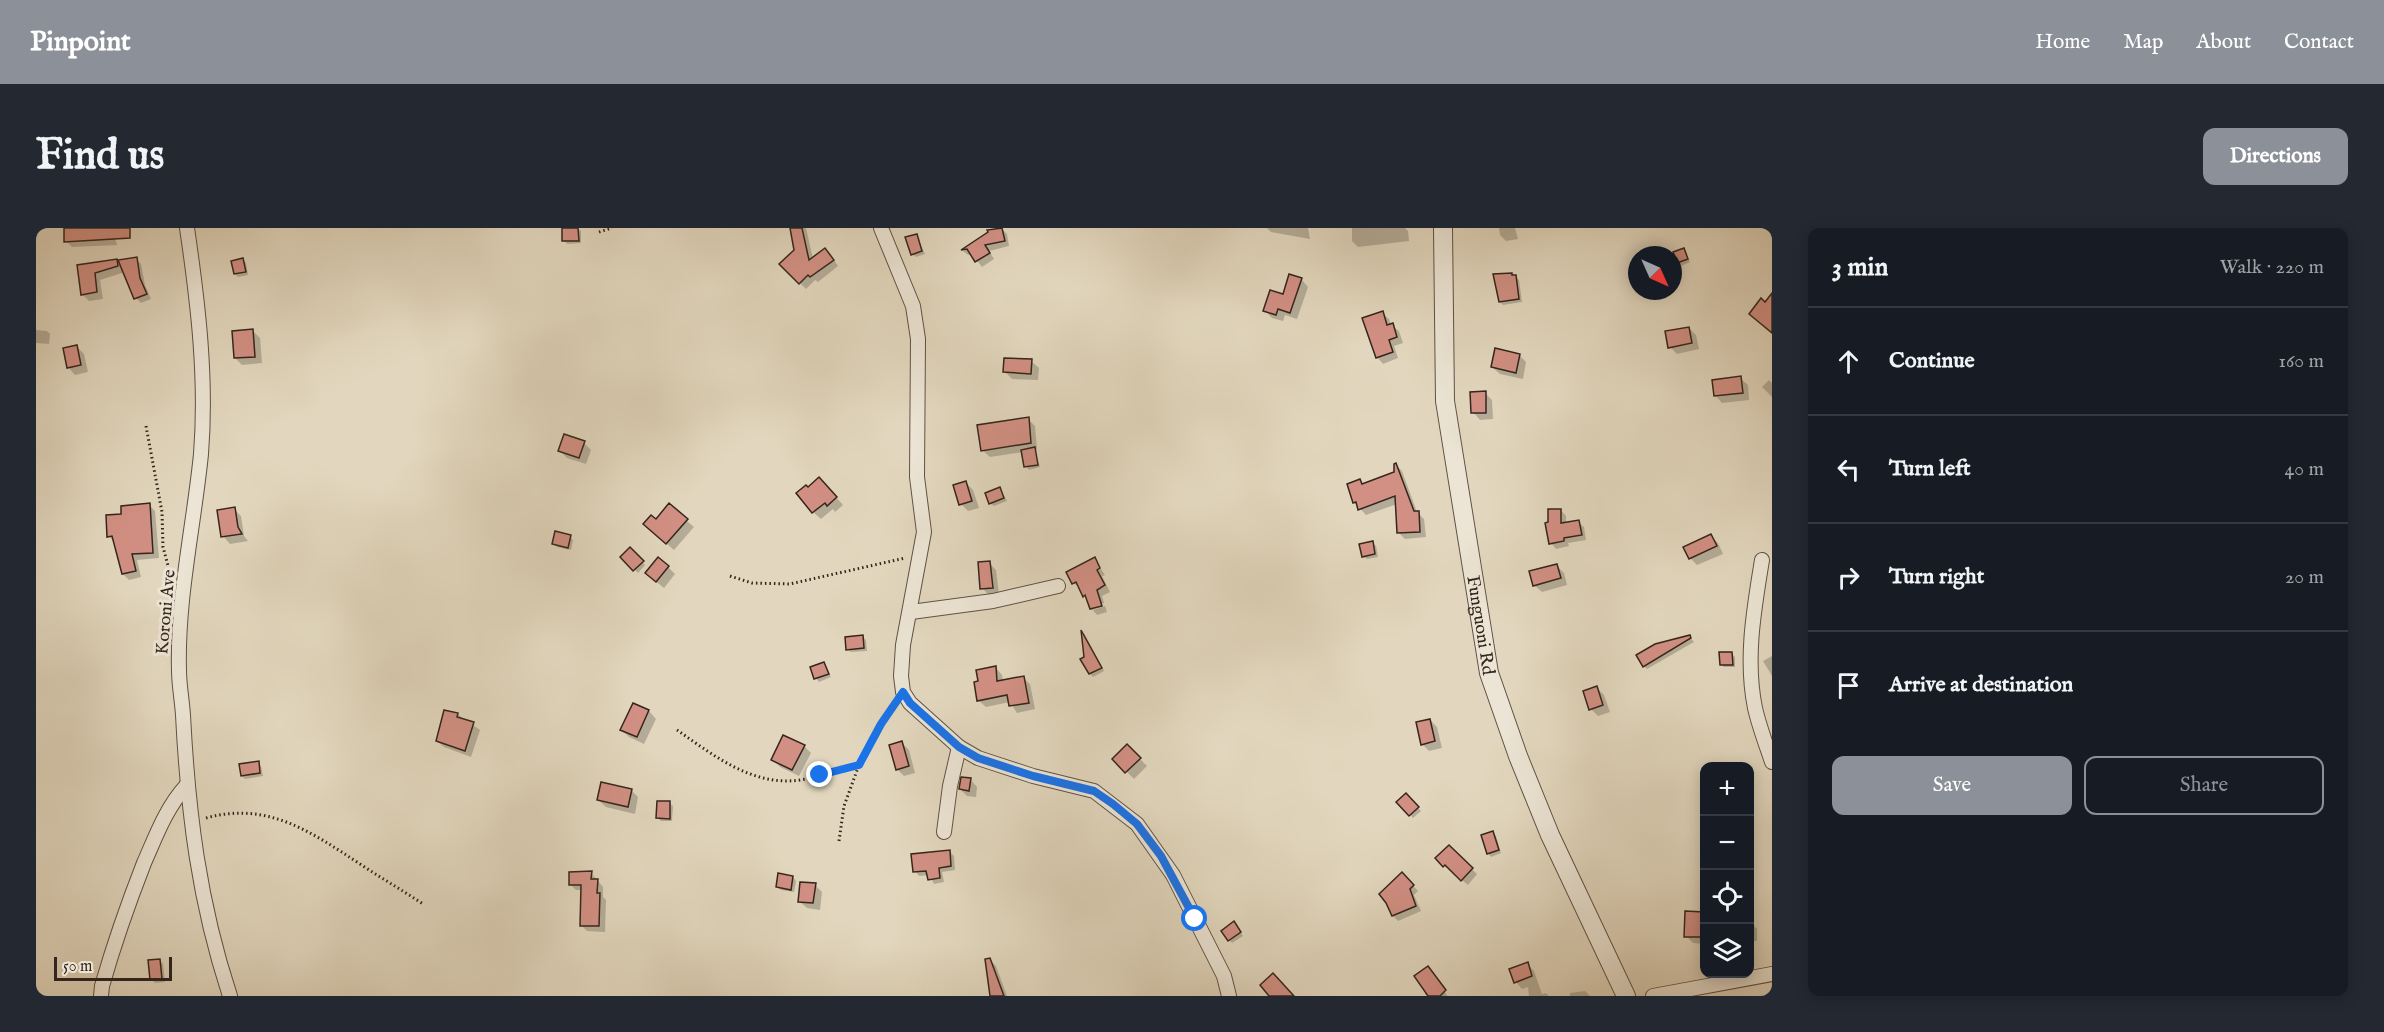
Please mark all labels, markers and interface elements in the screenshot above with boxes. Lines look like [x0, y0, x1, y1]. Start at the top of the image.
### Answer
text: Pinpoint [30, 25, 131, 60]
text: Home [2035, 29, 2090, 56]
text: Map [2123, 29, 2163, 56]
text: About [2196, 29, 2251, 56]
text: Contact [2284, 29, 2354, 56]
button: Directions [2203, 128, 2348, 185]
text: Find us [36, 130, 164, 183]
north arrow [1628, 246, 1682, 300]
text: 3 min [1832, 251, 1888, 284]
text: Walk · 220 m [2220, 255, 2324, 280]
icon: ahead [1832, 345, 1865, 378]
text: Continue [1889, 347, 1975, 375]
text: 160 m [2278, 349, 2324, 374]
icon: left [1832, 453, 1865, 486]
text: Turn left [1889, 455, 1971, 483]
text: 40 m [2285, 457, 2324, 482]
icon: right [1832, 561, 1865, 594]
text: Turn right [1889, 563, 1984, 591]
text: 20 m [2285, 565, 2324, 590]
street label: Koroni Ave [151, 569, 182, 656]
street label: Funguoni Rd [1460, 574, 1499, 677]
icon: arrive [1832, 669, 1865, 702]
text: Arrive at destination [1889, 671, 2073, 699]
button: Save [1832, 756, 2072, 815]
button: Share [2084, 756, 2324, 815]
route end [806, 761, 832, 787]
map controls [1700, 762, 1754, 978]
button: + [1700, 762, 1754, 816]
button: − [1700, 816, 1754, 870]
button: locate [1700, 870, 1754, 924]
route start [1181, 905, 1207, 931]
button: layers [1700, 924, 1754, 978]
scale bar [54, 954, 172, 982]
text: 50 m [63, 957, 92, 977]

